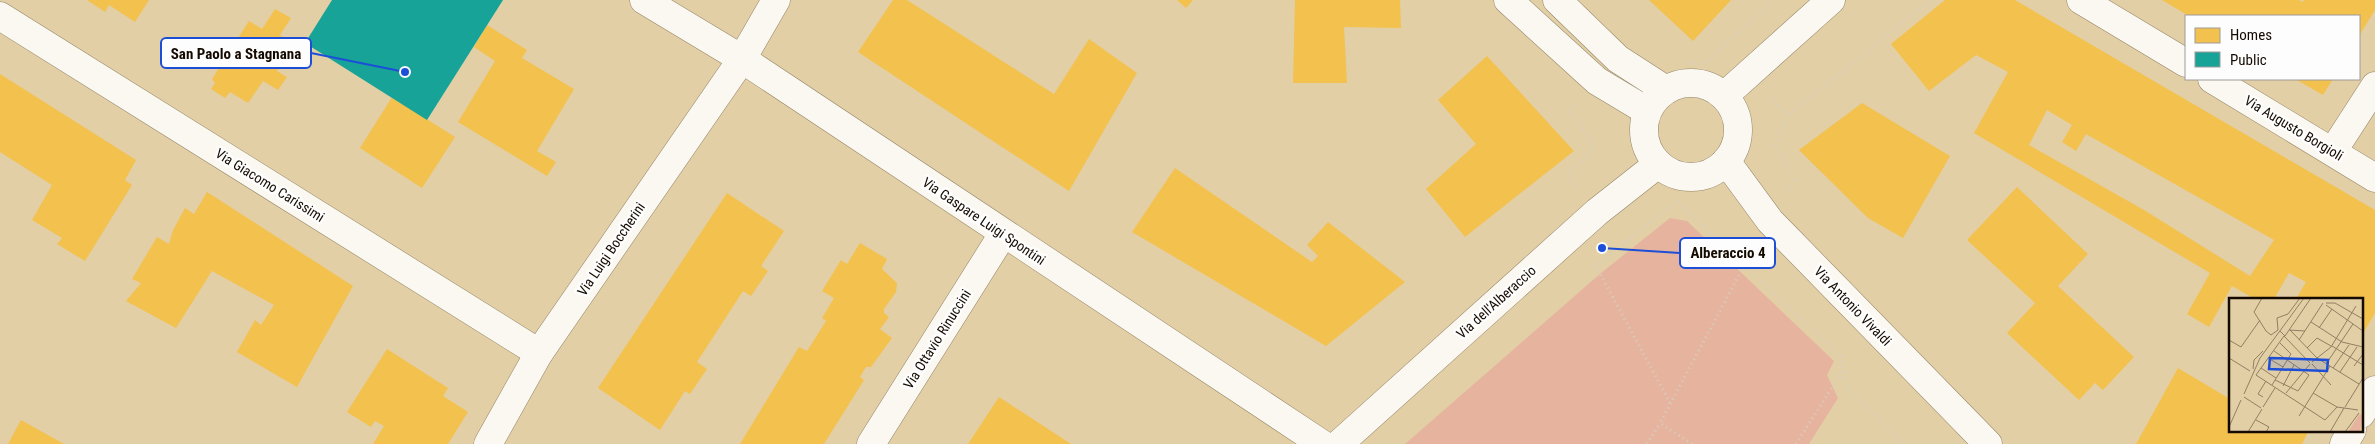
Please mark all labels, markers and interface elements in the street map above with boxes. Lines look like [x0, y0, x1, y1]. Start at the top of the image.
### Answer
legend [2185, 15, 2360, 80]
text: Homes [2230, 26, 2272, 44]
callout: San Paolo a Stagnana [161, 38, 311, 68]
text: San Paolo a Stagnana [171, 45, 301, 63]
text: Public [2230, 51, 2267, 69]
street label: Via Augusto Borgioli [2242, 92, 2346, 164]
street label: Via Giacomo Carissimi [213, 145, 327, 225]
street label: Via Gaspare Luigi Spontini [919, 174, 1049, 268]
street label: Via Luigi Boccherini [574, 199, 648, 299]
callout: Alberaccio 4 [1680, 238, 1775, 268]
text: Alberaccio 4 [1690, 244, 1766, 262]
street label: Via dell'Alberaccio [1453, 262, 1539, 342]
street label: Via Antonio Vivaldi [1811, 263, 1895, 349]
street label: Via Ottavio Rinuccini [900, 286, 974, 392]
inset map [2229, 298, 2362, 432]

